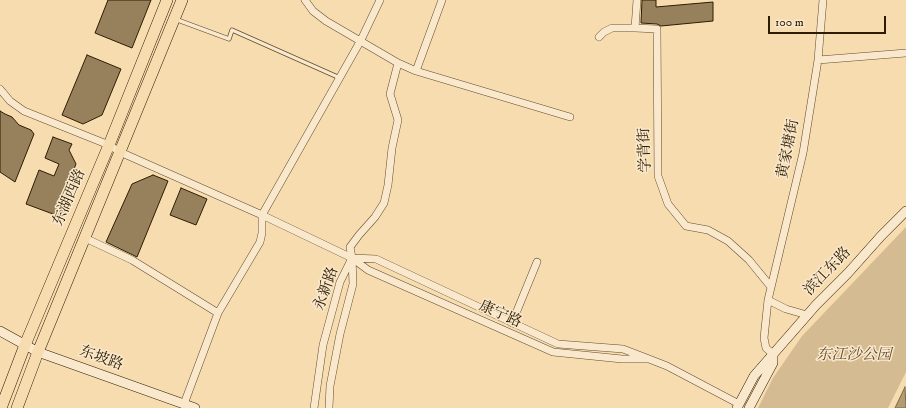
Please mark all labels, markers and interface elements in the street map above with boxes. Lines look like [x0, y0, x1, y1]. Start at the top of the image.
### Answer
scale bar [770, 8, 888, 34]
text: 100 m [775, 15, 804, 30]
street label: 黄家塘街 [774, 118, 804, 180]
street label: 学背街 [636, 127, 656, 173]
street label: 东湖西路 [50, 167, 90, 229]
street label: 滨江东路 [801, 244, 855, 300]
street label: 永新路 [311, 265, 343, 313]
street label: 康宁路 [476, 298, 524, 332]
street label: 东坡路 [77, 343, 125, 375]
park label: 东江沙公园 [817, 347, 891, 365]

